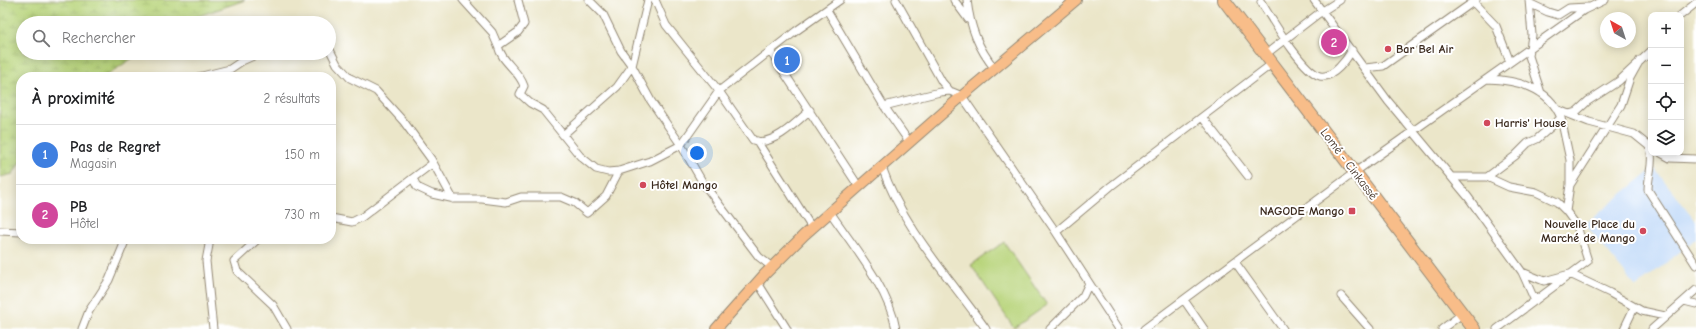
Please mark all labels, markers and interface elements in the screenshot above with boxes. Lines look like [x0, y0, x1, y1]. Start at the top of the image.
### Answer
north arrow [1600, 12, 1636, 48]
map controls [1648, 12, 1684, 156]
button: + [1648, 12, 1684, 48]
search box [16, 16, 336, 60]
icon: search [30, 27, 52, 49]
pin: 2 [1321, 27, 1347, 57]
text: Rechercher [62, 29, 135, 47]
place label: Bar Bel Air [1396, 42, 1453, 56]
marker: Bar Bel Air [1383, 44, 1393, 54]
pin: 1 [774, 45, 800, 75]
button: − [1648, 48, 1684, 84]
button: locate [1648, 84, 1684, 120]
text: À proximité [32, 89, 115, 108]
text: 2 résultats [264, 91, 320, 106]
place label: Harris' House [1495, 116, 1566, 130]
marker: Harris' House [1482, 118, 1492, 128]
button: layers [1648, 120, 1684, 156]
street label: Lomé - Cinkassé [1318, 126, 1380, 202]
text: Pas de Regret [70, 138, 160, 156]
your location [687, 143, 707, 163]
text: 1 [42, 147, 48, 162]
text: 150 m [285, 147, 320, 162]
text: Magasin [70, 156, 117, 171]
place label: Hôtel Mango [651, 178, 717, 192]
marker: Hôtel Mango [638, 180, 648, 190]
text: PB [70, 198, 87, 216]
place label: NAGODE Mango [1260, 204, 1344, 218]
marker: NAGODE Mango [1347, 206, 1357, 216]
text: 2 [42, 207, 48, 222]
text: 730 m [284, 207, 320, 222]
text: Hôtel [70, 216, 99, 231]
place label: Nouvelle Place du Marché de Mango [1541, 217, 1635, 245]
marker: Nouvelle Place du Marché de Mango [1638, 226, 1648, 236]

